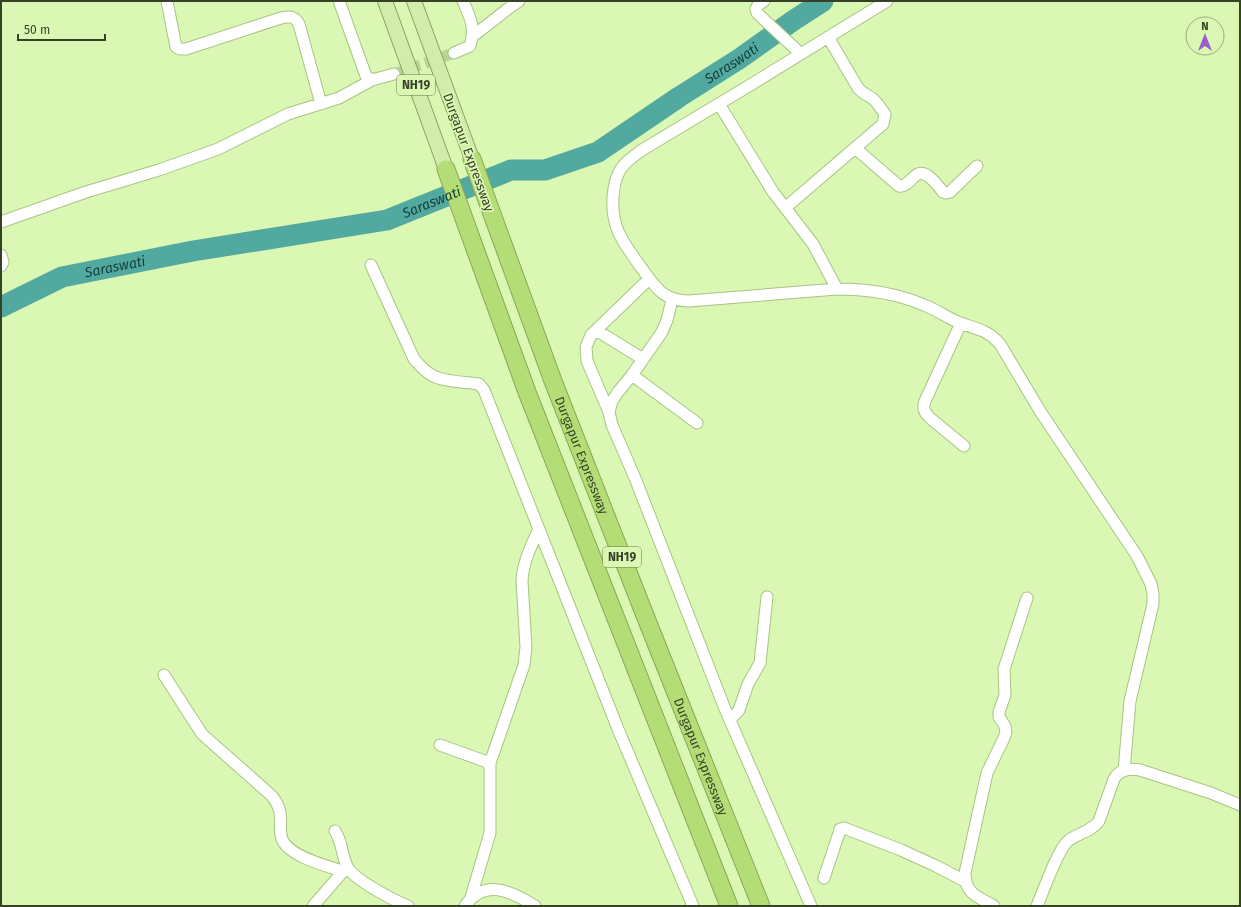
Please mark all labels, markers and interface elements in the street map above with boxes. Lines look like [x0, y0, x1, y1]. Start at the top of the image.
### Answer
scale bar [18, 16, 105, 42]
north arrow [1185, 16, 1225, 56]
text: N [1201, 20, 1209, 33]
text: 50 m [24, 23, 50, 37]
water label: Saraswati [701, 40, 762, 88]
road number: NH19 [397, 75, 435, 95]
street label: Durgapur Expressway [440, 91, 497, 214]
water label: Saraswati [399, 183, 464, 222]
water label: Saraswati [82, 253, 147, 282]
street label: Durgapur Expressway [552, 394, 612, 517]
road number: NH19 [603, 547, 641, 567]
street label: Durgapur Expressway [671, 696, 731, 818]

